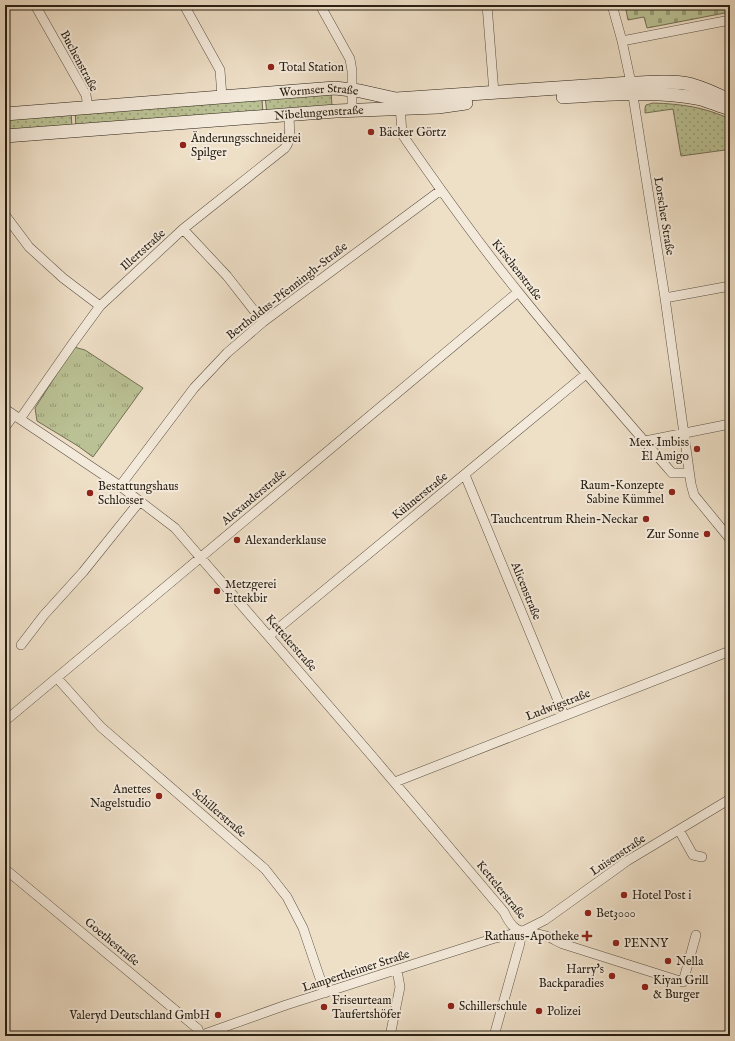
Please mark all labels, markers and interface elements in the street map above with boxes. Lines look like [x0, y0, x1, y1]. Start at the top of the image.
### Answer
street label: Buchenstraße [57, 28, 102, 95]
place label: Total Station [279, 60, 344, 75]
marker: Total Station [266, 62, 276, 72]
street label: Wormser Straße [279, 80, 360, 100]
street label: Nibelungenstraße [274, 102, 364, 123]
place label: Bäcker Görtz [379, 125, 447, 140]
marker: Bäcker Görtz [366, 127, 376, 137]
place label: Änderungsschneiderei Spilger [190, 130, 301, 161]
marker: Änderungsschneiderei Spilger [178, 140, 188, 150]
street label: Lorscher Straße [650, 176, 678, 257]
street label: Illertstraße [117, 226, 169, 274]
street label: Kirschenstraße [488, 236, 546, 304]
street label: Bertholdus-Pfenningh-Straße [223, 239, 351, 343]
place label: Mex. Imbiss El Amigo [629, 435, 690, 464]
marker: Mex. Imbiss El Amigo [692, 444, 702, 454]
street label: Alexanderstraße [218, 465, 290, 529]
street label: Kühnerstraße [389, 469, 451, 523]
place label: Raum-Konzepte Sabine Kümmel [580, 478, 665, 507]
place label: Bestattungshaus Schlosser [98, 479, 179, 508]
marker: Raum-Konzepte Sabine Kümmel [667, 487, 677, 497]
marker: Bestattungshaus Schlosser [85, 488, 95, 498]
place label: Tauchcentrum Rhein-Neckar [491, 512, 639, 527]
marker: Tauchcentrum Rhein-Neckar [641, 514, 651, 524]
place label: Zur Sonne [646, 527, 699, 542]
marker: Zur Sonne [702, 529, 712, 539]
place label: Alexanderklause [244, 533, 327, 548]
marker: Alexanderklause [232, 535, 242, 545]
street label: Alicenstraße [507, 559, 545, 623]
place label: Metzgerei Ettekbir [225, 577, 277, 606]
marker: Metzgerei Ettekbir [212, 586, 222, 596]
street label: Kettelerstraße [262, 611, 320, 675]
street label: Ludwigstraße [523, 686, 593, 724]
place label: Anettes Nagelstudio [90, 782, 152, 811]
street label: Schillerstraße [189, 785, 250, 841]
marker: Anettes Nagelstudio [154, 791, 164, 801]
street label: Luisenstraße [587, 831, 649, 879]
street label: Kettelerstraße [473, 858, 529, 923]
place label: Hotel Post i [632, 888, 691, 903]
marker: Hotel Post i [619, 890, 629, 900]
place label: Bet3000 [596, 906, 636, 921]
marker: Bet3000 [583, 908, 593, 918]
street label: Goethestraße [81, 915, 143, 970]
place label: Rathaus-Apotheke [484, 929, 579, 945]
marker: Rathaus-Apotheke [582, 931, 592, 941]
place label: PENNY [624, 936, 669, 951]
marker: PENNY [611, 938, 621, 948]
street label: Lampertheimer Straße [300, 946, 412, 996]
place label: Nella [676, 954, 704, 969]
marker: Nella [663, 956, 673, 966]
place label: Harry's Backparadies [539, 962, 604, 992]
marker: Harry's Backparadies [607, 971, 617, 981]
place label: Kiyan Grill & Burger [653, 973, 709, 1002]
marker: Kiyan Grill & Burger [640, 982, 650, 992]
place label: Friseurteam Taufertshöfer [332, 993, 401, 1022]
place label: Schillerschule [459, 999, 527, 1014]
marker: Schillerschule [446, 1001, 456, 1011]
marker: Friseurteam Taufertshöfer [319, 1002, 329, 1012]
place label: Polizei [547, 1004, 581, 1019]
marker: Polizei [534, 1006, 544, 1016]
place label: Valeryd Deutschland GmbH [68, 1008, 210, 1023]
marker: Valeryd Deutschland GmbH [213, 1010, 223, 1020]

